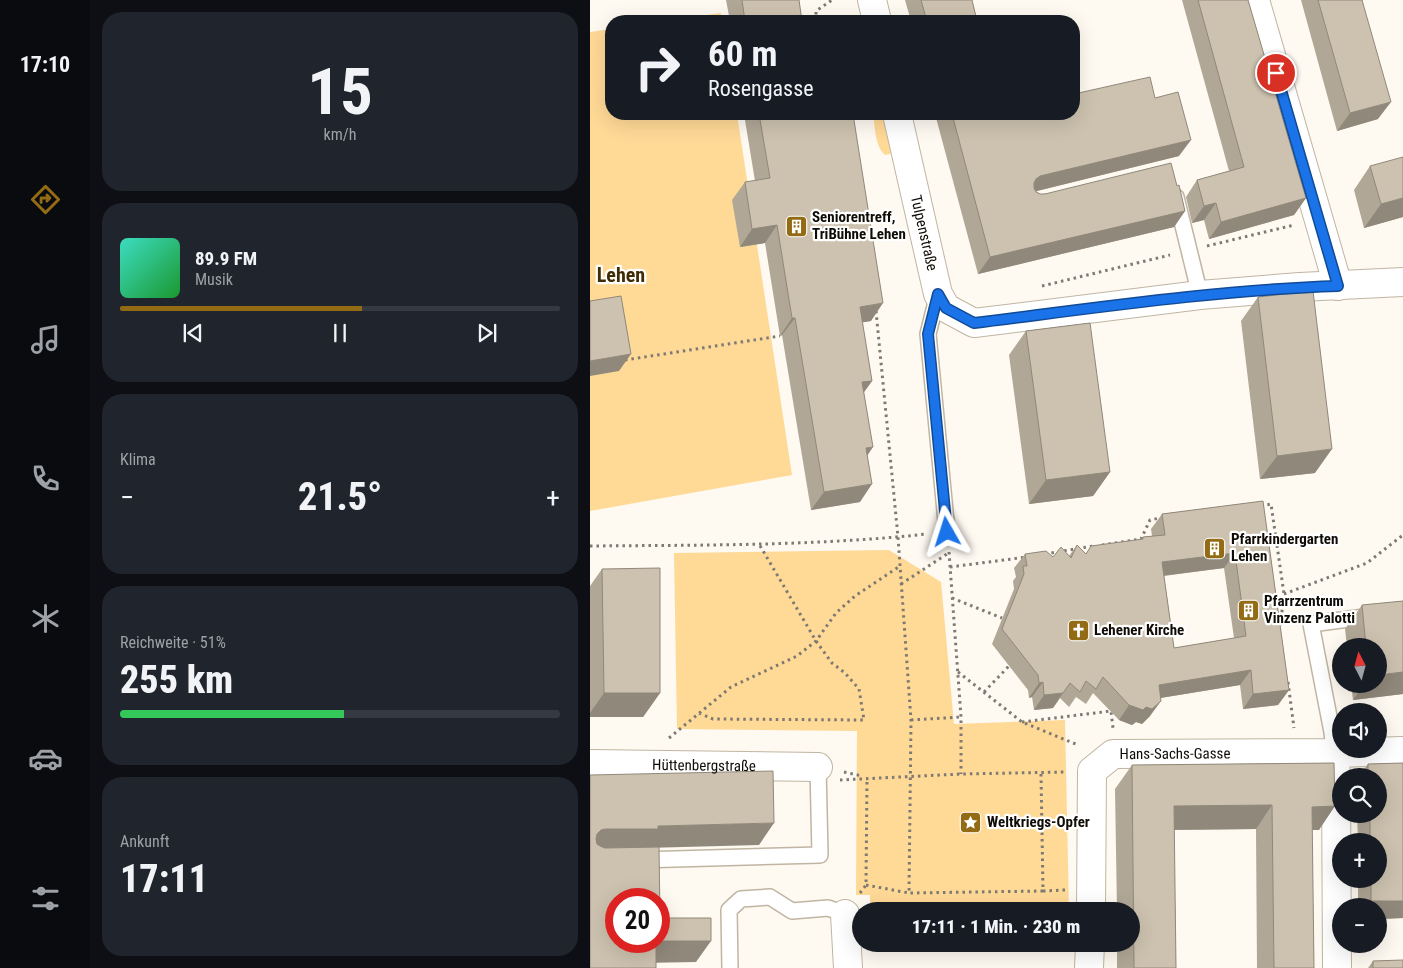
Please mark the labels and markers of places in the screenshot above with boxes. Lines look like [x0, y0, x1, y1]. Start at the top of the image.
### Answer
pin [1255, 52, 1297, 94]
place label: Seniorentreff, TriBühne Lehen [812, 208, 906, 243]
building icon: Seniorentreff, TriBühne Lehen [784, 214, 808, 238]
place label: Pfarrkindergarten Lehen [1231, 530, 1338, 565]
building icon: Pfarrkindergarten Lehen [1203, 536, 1227, 560]
place label: Pfarrzentrum Vinzenz Palotti [1264, 592, 1355, 627]
building icon: Pfarrzentrum Vinzenz Palotti [1236, 598, 1260, 622]
church icon: Lehener Kirche [1066, 618, 1090, 642]
place label: Lehener Kirche [1094, 621, 1184, 639]
place icon: Weltkriegs-Opfer [959, 810, 983, 834]
place label: Weltkriegs-Opfer [987, 813, 1090, 831]

